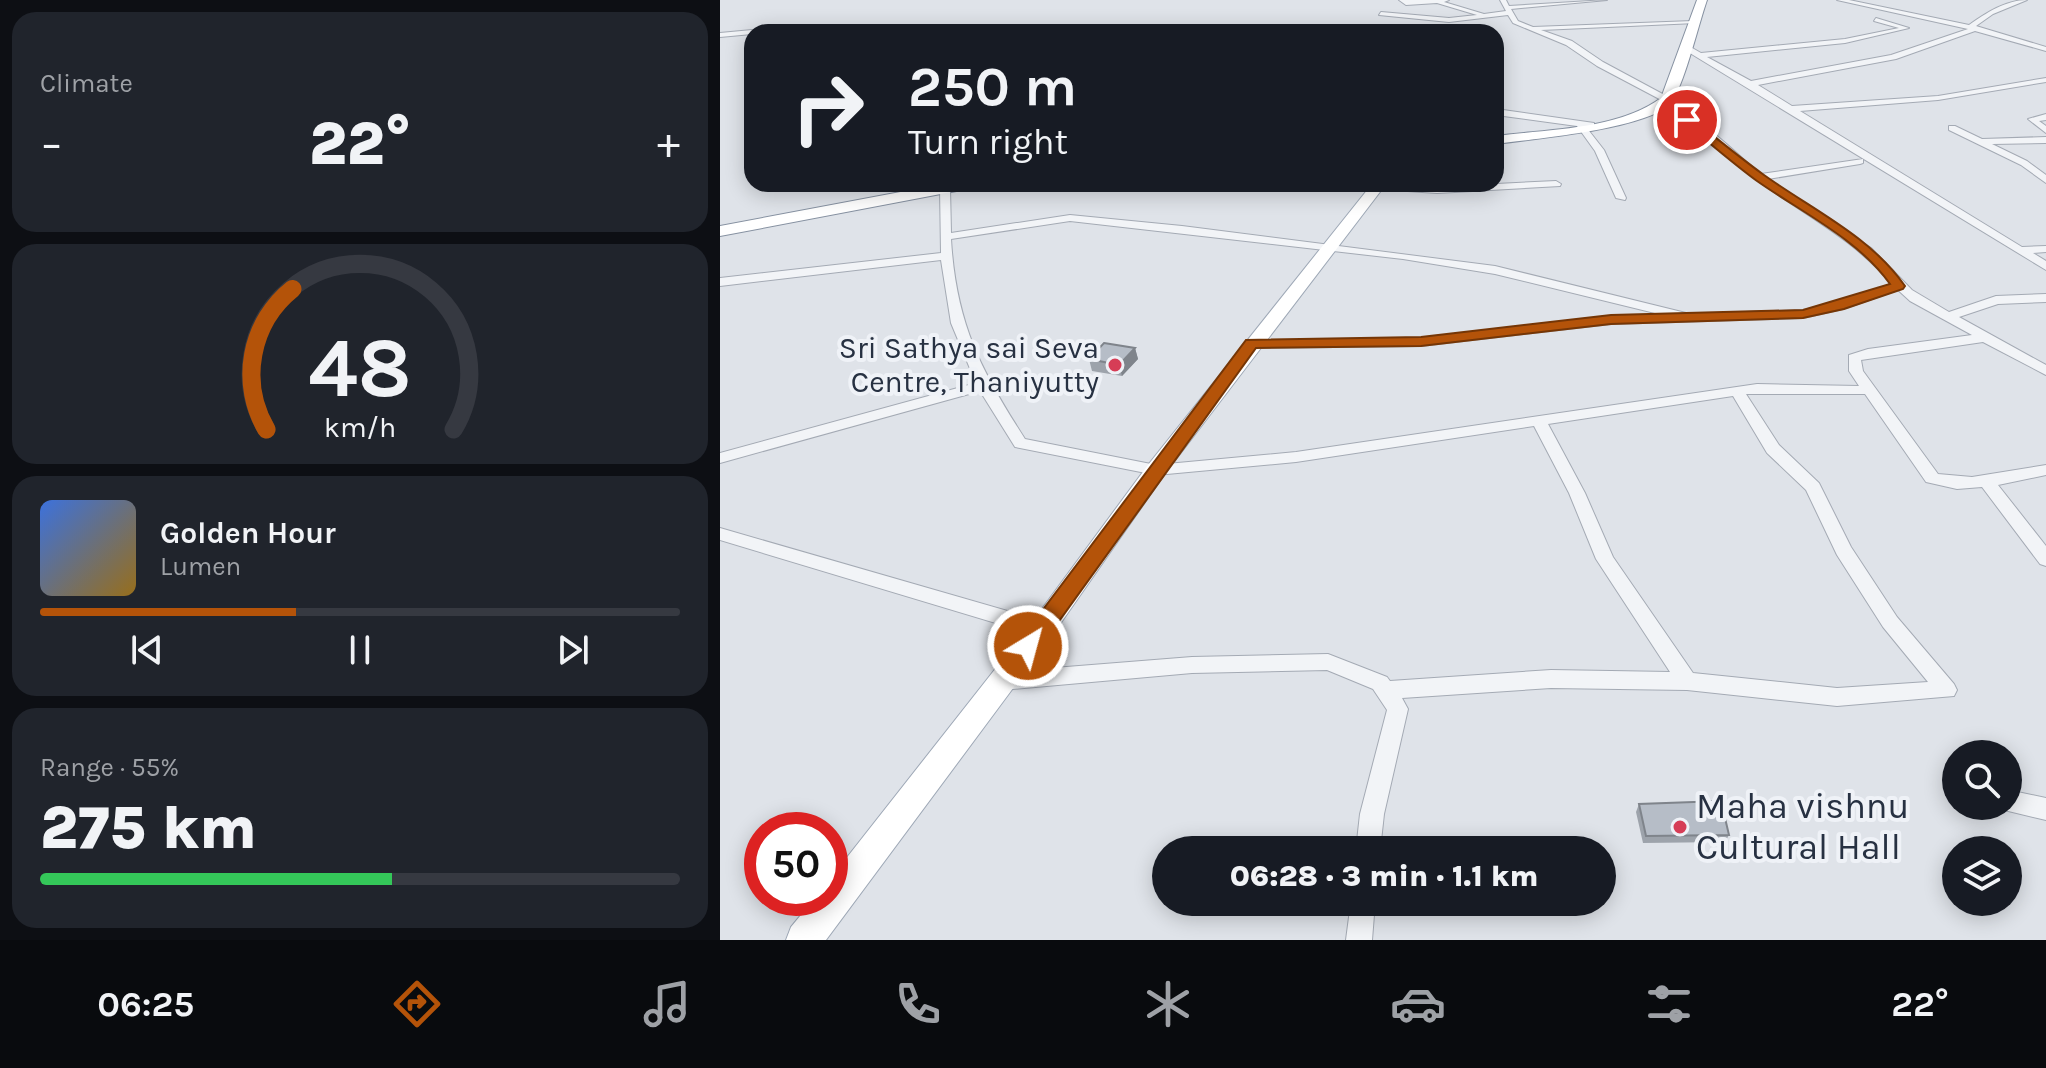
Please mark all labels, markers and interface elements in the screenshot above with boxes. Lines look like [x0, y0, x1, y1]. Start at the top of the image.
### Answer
text: 250 m [908, 54, 1077, 119]
icon: right [776, 56, 880, 160]
text: Climate [40, 68, 133, 99]
pin [1653, 86, 1721, 154]
icon: arrive [1665, 98, 1709, 142]
text: 22° [309, 109, 411, 179]
text: − [40, 118, 63, 169]
text: + [657, 118, 680, 169]
text: Turn right [908, 121, 1068, 163]
text: 48 [308, 320, 412, 417]
place label: Sri Sathya sai Seva Centre, Thaniyutty [839, 330, 1099, 400]
marker: Sri Sathya sai Seva Centre, Thaniyutty [1106, 356, 1124, 374]
text: km/h [324, 411, 396, 444]
text: Golden Hour [160, 515, 336, 551]
text: Lumen [160, 551, 241, 582]
position arrow [986, 604, 1070, 688]
icon: previous [125, 628, 169, 672]
icon: pause [338, 628, 382, 672]
icon: next [551, 628, 595, 672]
map controls [1942, 740, 2022, 916]
button: search [1942, 740, 2022, 820]
text: Range · 55% [40, 752, 179, 783]
place label: Maha vishnu Cultural Hall [1696, 785, 1909, 868]
text: 275 km [40, 793, 257, 863]
speed limit sign: 50 [744, 812, 848, 916]
marker: Maha vishnu Cultural Hall [1671, 818, 1689, 836]
button: layers [1942, 836, 2022, 916]
text: 06:28 · 3 min · 1.1 km [1230, 858, 1538, 894]
icon: directions [389, 976, 445, 1032]
icon: music [639, 976, 695, 1032]
icon: phone [890, 976, 946, 1032]
icon: climate [1140, 976, 1196, 1032]
icon: car [1390, 976, 1446, 1032]
icon: filters [1641, 976, 1697, 1032]
text: 06:25 [97, 983, 194, 1025]
text: 22° [1891, 983, 1949, 1025]

